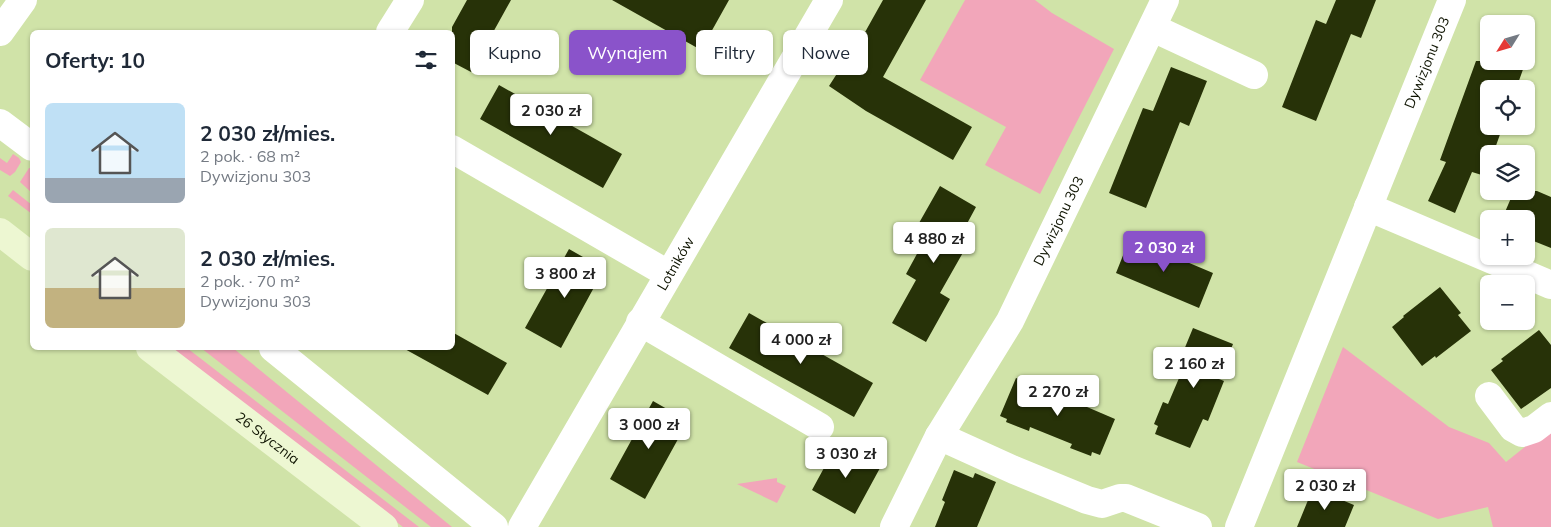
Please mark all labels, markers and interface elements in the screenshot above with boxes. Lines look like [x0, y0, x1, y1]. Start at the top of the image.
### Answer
street label: Dywizjonu 303 [1400, 14, 1453, 111]
north arrow [1480, 15, 1535, 70]
map controls [1480, 15, 1535, 330]
chip: Kupno [470, 30, 559, 75]
chip: Wynajem [569, 30, 686, 75]
chip: Filtry [696, 30, 773, 75]
chip: Nowe [783, 30, 868, 75]
icon: filters [412, 46, 440, 74]
text: Oferty: 10 [45, 47, 145, 73]
button: locate [1480, 80, 1535, 135]
pin: 2 030 zł [499, 94, 603, 136]
text: 2 030 zł [521, 100, 581, 120]
text: 2 030 zł/mies. [200, 120, 335, 146]
icon: home [85, 123, 145, 183]
button: layers [1480, 145, 1535, 200]
text: 2 pok. · 68 m² [200, 146, 300, 166]
text: Dywizjonu 303 [200, 166, 311, 186]
street label: Dywizjonu 303 [1029, 173, 1088, 269]
button: + [1480, 210, 1535, 265]
pin: 4 880 zł [882, 222, 986, 264]
text: 4 880 zł [904, 228, 964, 248]
pin: 2 030 zł [1112, 230, 1216, 273]
street label: Lotników [653, 233, 698, 294]
text: 2 030 zł [1134, 237, 1194, 257]
text: 2 030 zł/mies. [200, 245, 335, 271]
icon: home [85, 248, 145, 308]
pin: 3 800 zł [513, 256, 617, 299]
text: 3 800 zł [535, 263, 595, 283]
text: 2 pok. · 70 m² [200, 271, 300, 291]
button: − [1480, 275, 1535, 330]
text: Dywizjonu 303 [200, 291, 311, 311]
pin: 4 000 zł [749, 322, 853, 365]
text: 4 000 zł [771, 329, 831, 349]
pin: 2 160 zł [1142, 346, 1246, 389]
text: 2 160 zł [1164, 353, 1224, 373]
pin: 2 270 zł [1006, 374, 1110, 417]
text: 2 270 zł [1028, 381, 1088, 401]
street label: 26 Stycznia [232, 408, 303, 468]
pin: 3 000 zł [597, 408, 701, 450]
text: 3 000 zł [619, 414, 679, 434]
pin: 3 030 zł [794, 436, 898, 479]
text: 3 030 zł [816, 443, 876, 463]
pin: 2 030 zł [1273, 468, 1377, 511]
text: 2 030 zł [1295, 475, 1355, 495]

